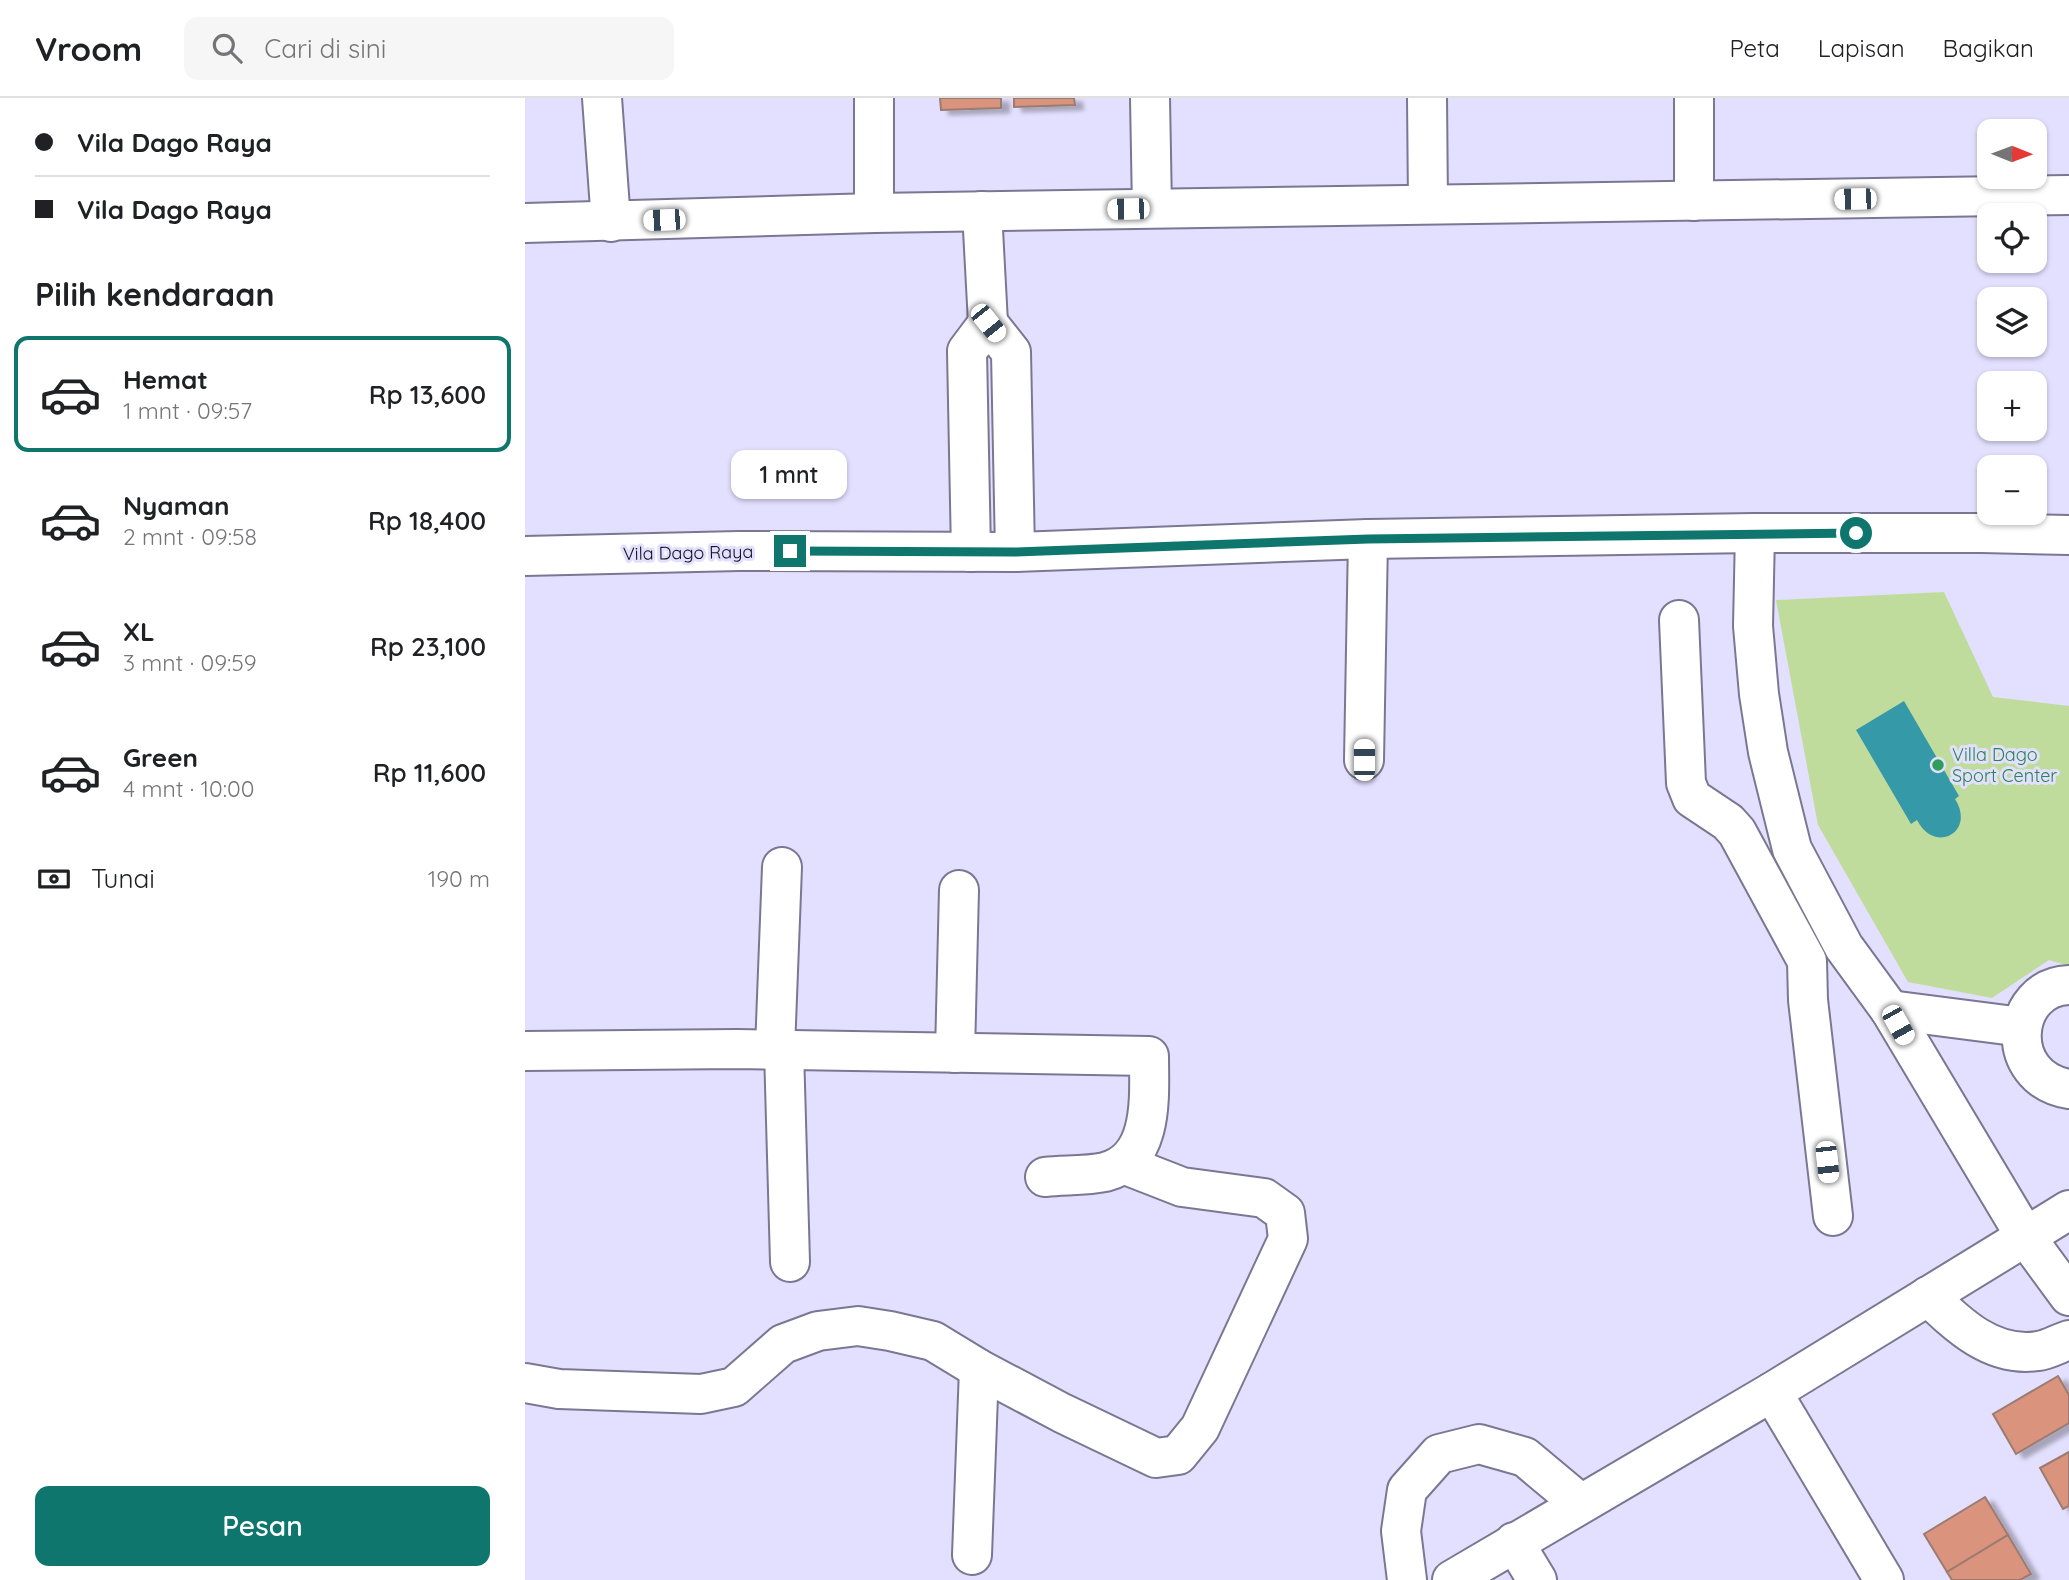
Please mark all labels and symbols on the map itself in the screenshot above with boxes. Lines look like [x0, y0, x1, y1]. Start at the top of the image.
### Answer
north arrow [1977, 119, 2047, 189]
car [1834, 188, 1877, 210]
car [1107, 198, 1150, 220]
car [643, 209, 686, 231]
car [967, 300, 1010, 346]
callout: 1 mnt [732, 449, 848, 498]
route start [1840, 517, 1872, 549]
route end [774, 535, 806, 567]
street label: Vila Dago Raya [623, 540, 753, 565]
car [1354, 739, 1375, 781]
place label: Villa Dago Sport Center [1952, 743, 2057, 787]
marker: Villa Dago Sport Center [1930, 757, 1946, 773]
car [1879, 1002, 1918, 1048]
car [1815, 1140, 1840, 1184]

